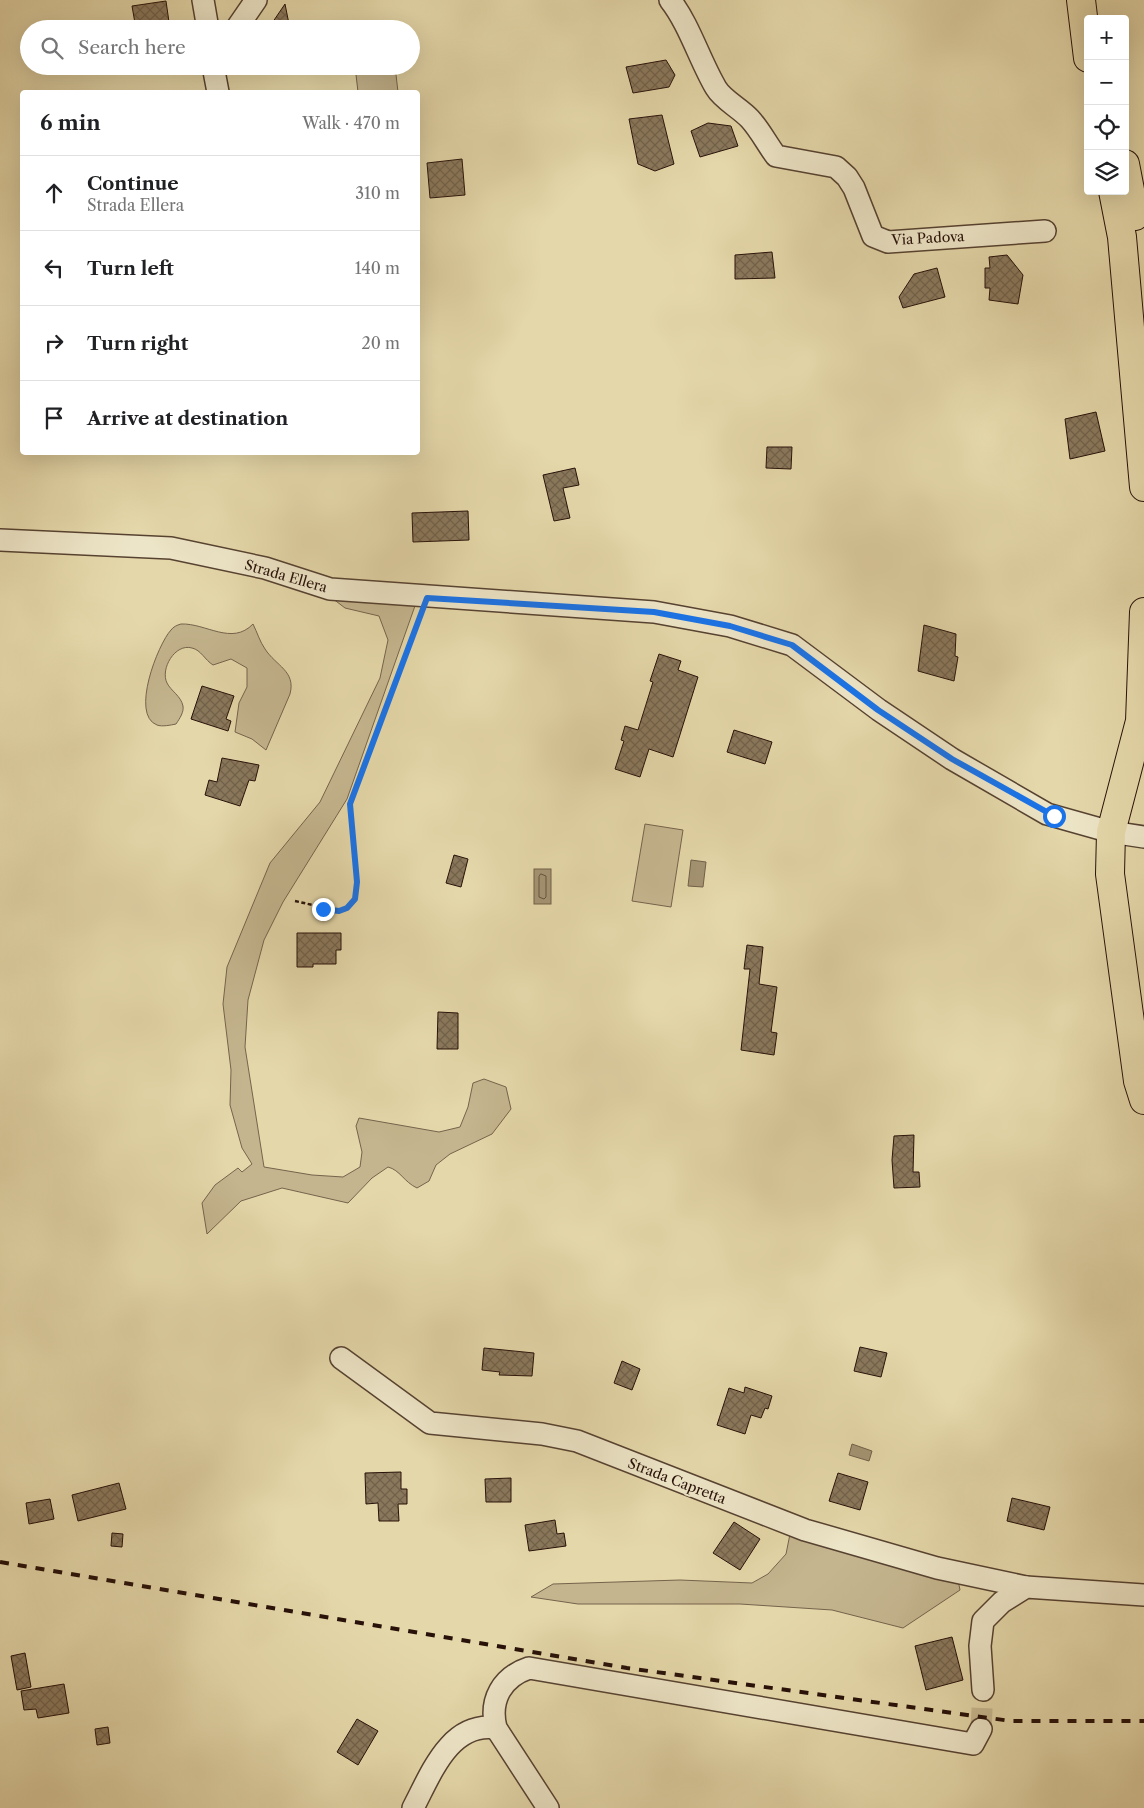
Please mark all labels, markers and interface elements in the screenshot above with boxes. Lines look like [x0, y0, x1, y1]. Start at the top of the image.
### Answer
map controls [1084, 15, 1129, 195]
button: + [1084, 15, 1129, 60]
search box [20, 20, 420, 75]
icon: search [38, 34, 66, 62]
text: Search here [78, 36, 186, 59]
button: − [1084, 60, 1129, 105]
button: locate [1084, 105, 1129, 150]
text: 6 min [40, 110, 101, 135]
text: Walk · 470 m [302, 113, 400, 133]
button: layers [1084, 150, 1129, 195]
text: Continue [87, 172, 179, 195]
icon: ahead [40, 179, 68, 207]
text: 310 m [355, 183, 400, 203]
text: Strada Ellera [87, 195, 184, 215]
street label: Via Padova [890, 227, 966, 249]
icon: left [40, 254, 68, 282]
text: Turn left [87, 257, 174, 280]
text: 140 m [355, 258, 400, 278]
icon: right [40, 329, 68, 357]
text: Turn right [87, 332, 188, 355]
text: 20 m [361, 333, 400, 353]
icon: arrive [40, 404, 68, 432]
text: Arrive at destination [87, 407, 288, 430]
street label: Strada Ellera [243, 556, 330, 597]
route start [1043, 805, 1066, 828]
route end [312, 898, 335, 921]
street label: Strada Capretta [625, 1454, 729, 1508]

